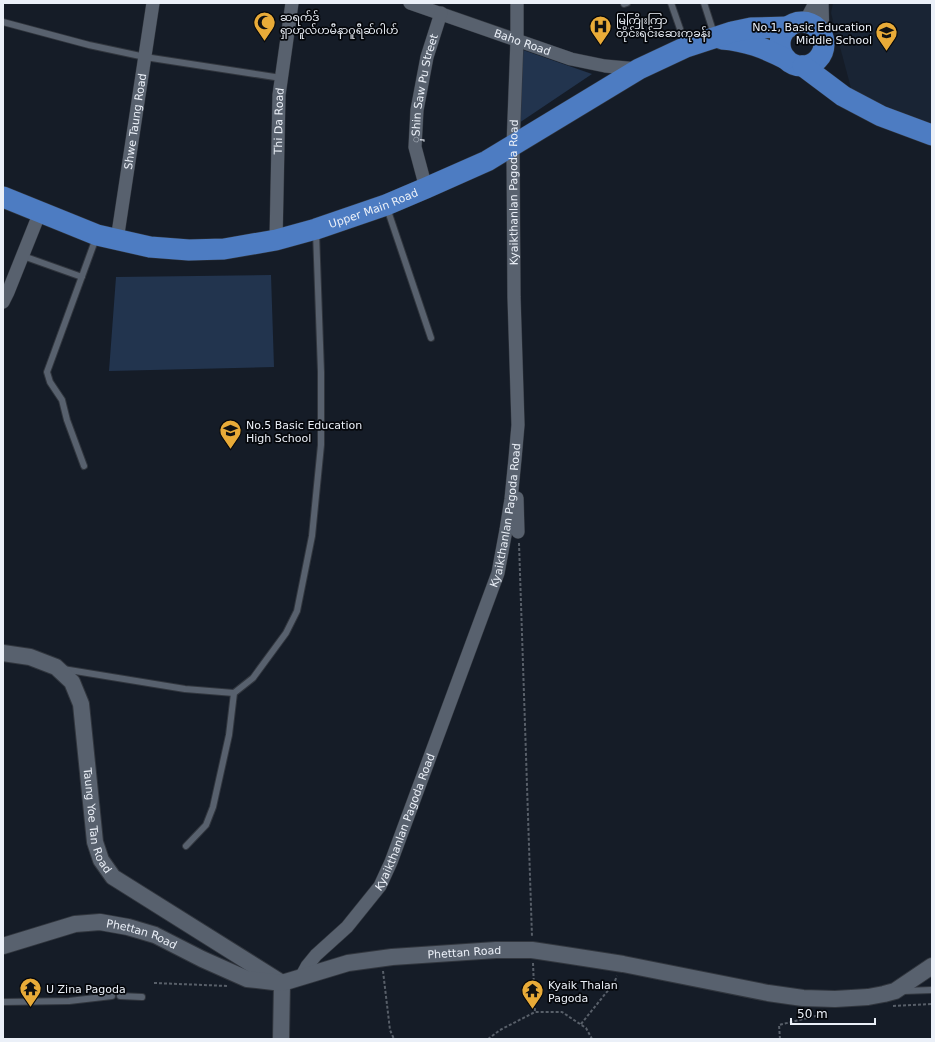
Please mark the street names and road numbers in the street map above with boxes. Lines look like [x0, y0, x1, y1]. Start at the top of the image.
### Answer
street label: Baho Road [492, 27, 552, 58]
street label: ှShin Saw Pu Street [409, 32, 441, 143]
street label: Shwe Taung Road [122, 73, 149, 170]
street label: Thi Da Road [272, 87, 287, 155]
street label: Kyaikthanlan Pagoda Road [507, 119, 521, 265]
street label: Upper Main Road [327, 186, 420, 231]
street label: Kyaikthanlan Pagoda Road [487, 443, 523, 589]
street label: Kyaikthanlan Pagoda Road [373, 752, 438, 894]
street label: Taung Yoe Tan Road [80, 766, 114, 876]
street label: Phettan Road [105, 917, 179, 952]
street label: Phettan Road [427, 944, 501, 962]

